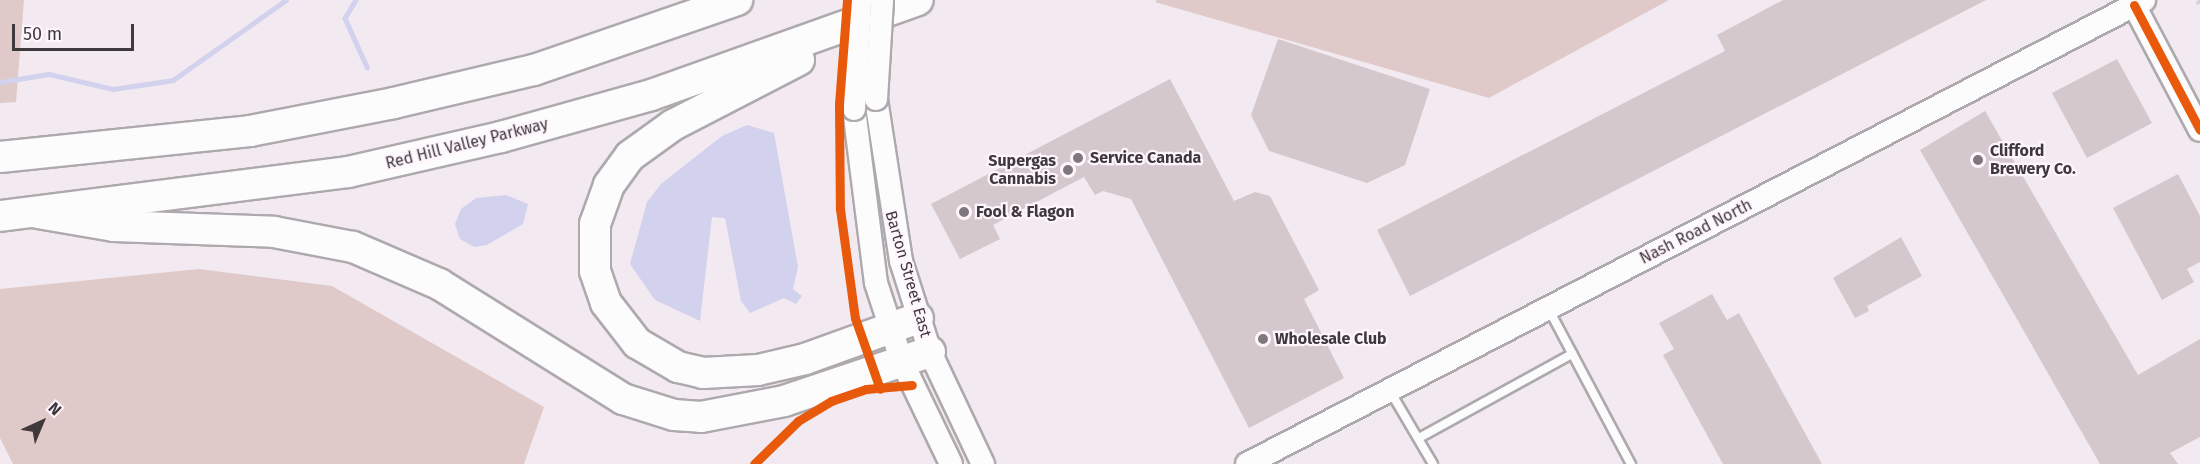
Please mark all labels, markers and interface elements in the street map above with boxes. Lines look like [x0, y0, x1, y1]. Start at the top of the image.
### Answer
scale bar [15, 12, 136, 50]
text: 50 m [23, 23, 62, 45]
street label: Red Hill Valley Parkway [384, 114, 550, 174]
place label: Clifford Brewery Co. [1990, 141, 2076, 179]
place label: Service Canada [1090, 148, 1201, 168]
place label: Supergas Cannabis [988, 151, 1056, 189]
marker: Service Canada [1071, 151, 1085, 165]
marker: Clifford Brewery Co. [1971, 153, 1985, 167]
marker: Supergas Cannabis [1061, 163, 1075, 177]
street label: Nash Road North [1637, 195, 1755, 269]
place label: Fool & Flagon [976, 202, 1074, 222]
marker: Fool & Flagon [957, 205, 971, 219]
street label: Barton Street East [881, 208, 935, 340]
place label: Wholesale Club [1275, 329, 1387, 349]
marker: Wholesale Club [1256, 332, 1270, 346]
north arrow [12, 392, 72, 452]
text: N [44, 398, 65, 419]

